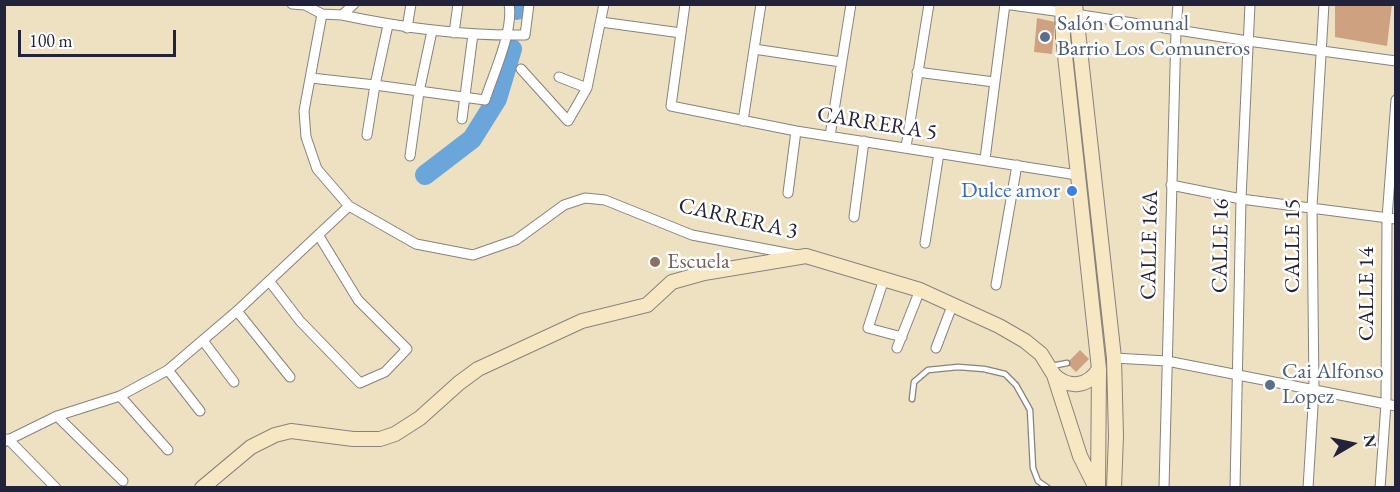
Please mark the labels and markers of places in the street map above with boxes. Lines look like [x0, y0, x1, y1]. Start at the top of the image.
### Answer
place label: Salón Comunal Barrio Los Comuneros [1057, 11, 1250, 62]
marker: Salón Comunal Barrio Los Comuneros [1038, 30, 1052, 44]
place label: Dulce amor [961, 178, 1060, 204]
marker: Dulce amor [1065, 184, 1079, 198]
place label: Escuela [667, 249, 730, 275]
marker: Escuela [648, 255, 662, 269]
place label: Cai Alfonso Lopez [1282, 359, 1384, 410]
marker: Cai Alfonso Lopez [1263, 378, 1277, 392]

